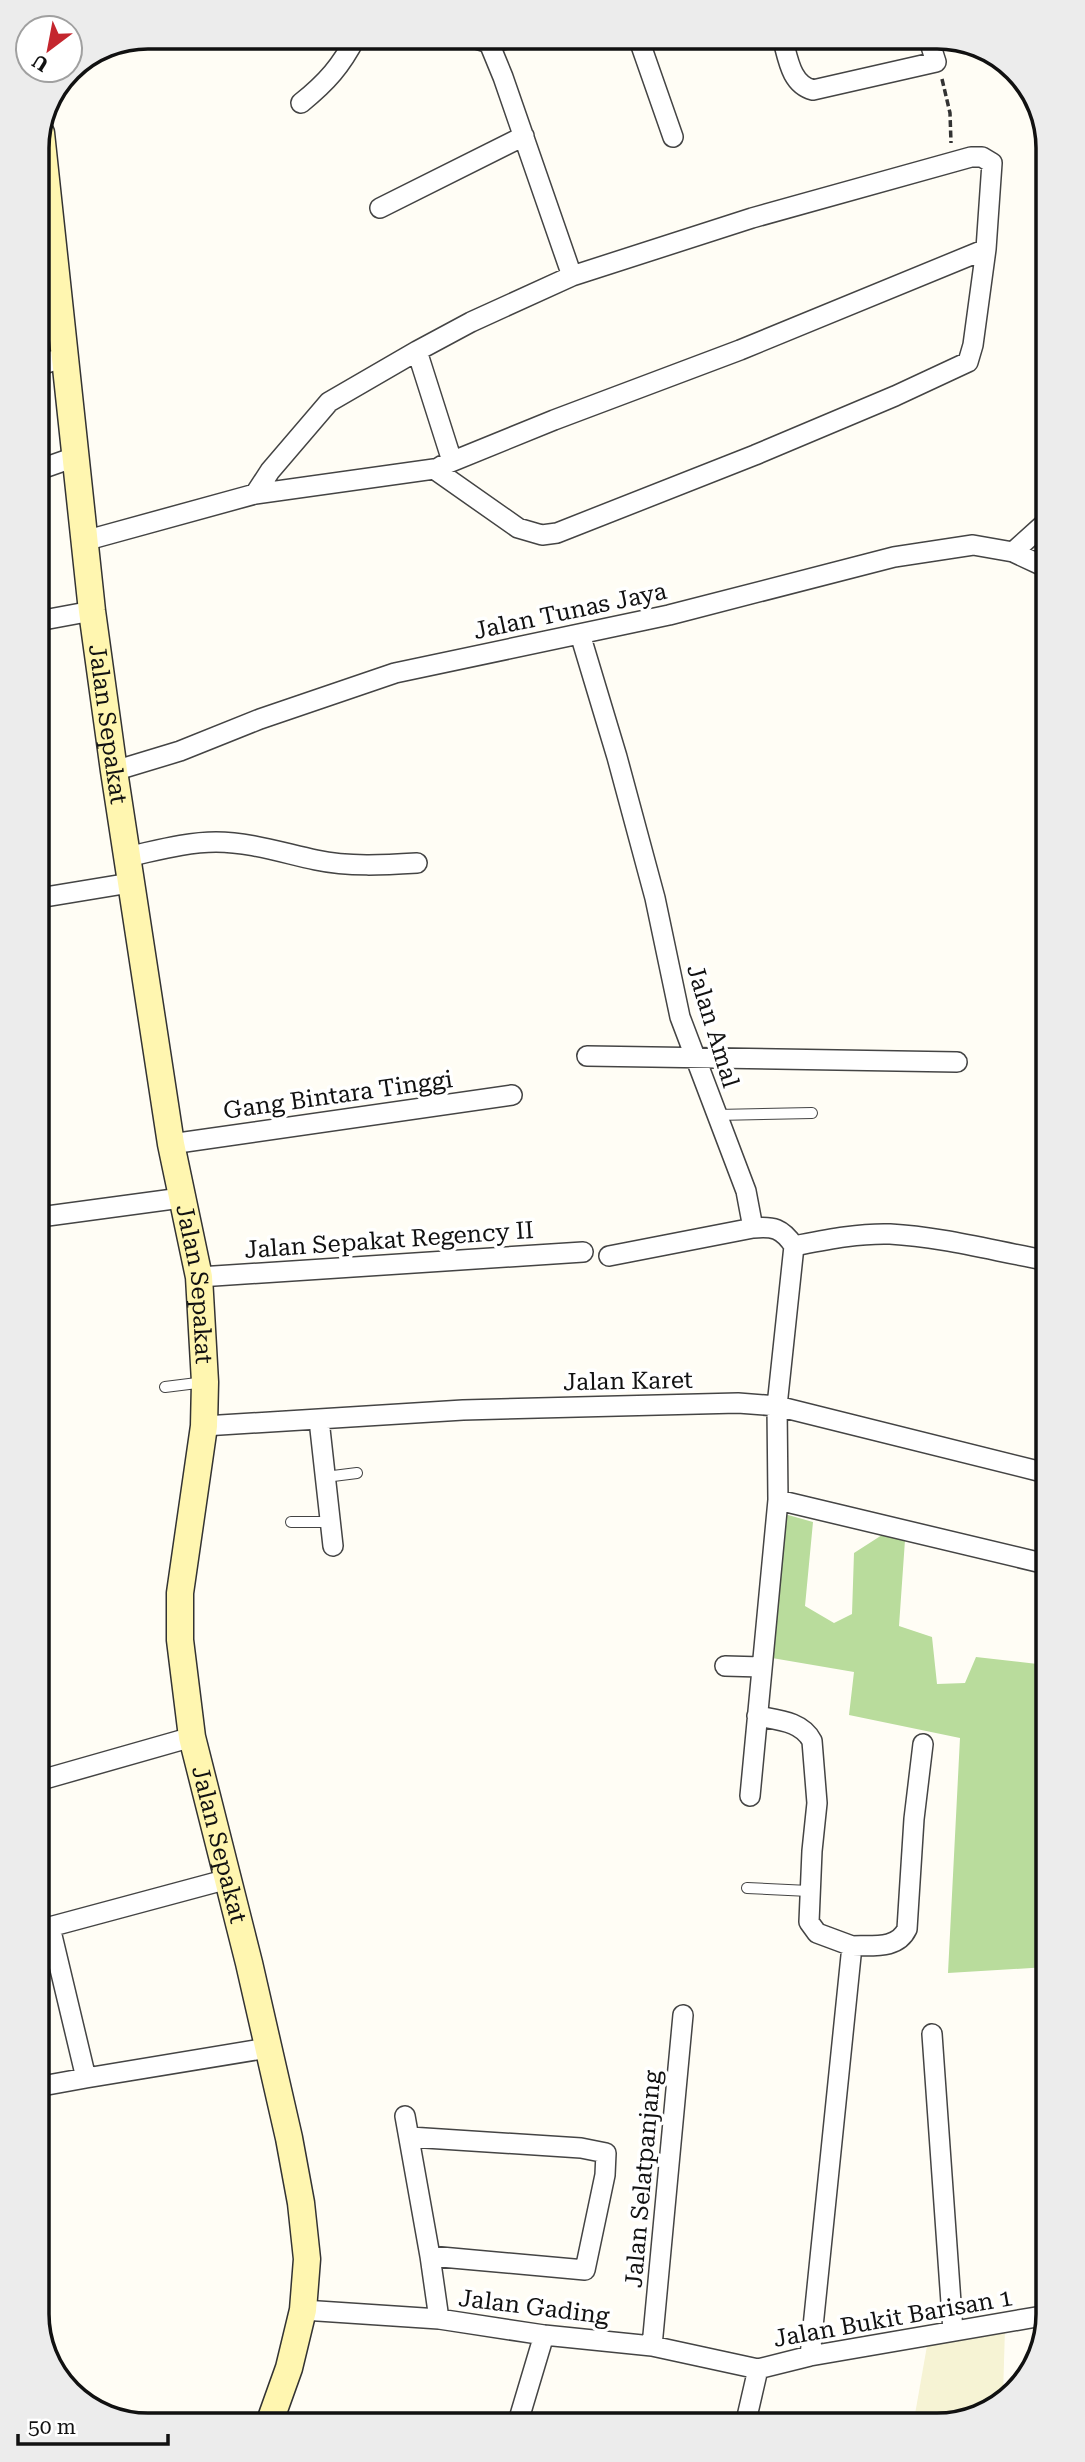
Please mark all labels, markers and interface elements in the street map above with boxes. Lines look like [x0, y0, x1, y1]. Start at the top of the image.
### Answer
north arrow [14, 14, 84, 84]
text: U [28, 49, 53, 77]
street label: Jalan Tunas Jaya [471, 577, 669, 645]
street label: Jalan Sepakat [83, 643, 133, 806]
street label: Jalan Amal [681, 961, 745, 1091]
street label: Gang Bintara Tinggi [222, 1065, 455, 1125]
street label: Jalan Sepakat [170, 1202, 218, 1365]
street label: Jalan Sepakat Regency II [243, 1216, 535, 1264]
street label: Jalan Karet [563, 1366, 693, 1396]
street label: Jalan Sepakat [186, 1763, 252, 1926]
street label: Jalan Selatpanjang [620, 2069, 666, 2289]
street label: Jalan Bukit Barisan 1 [771, 2283, 1015, 2353]
street label: Jalan Gading [457, 2284, 611, 2330]
scale bar [18, 2402, 168, 2446]
text: 50 m [28, 2415, 76, 2439]

